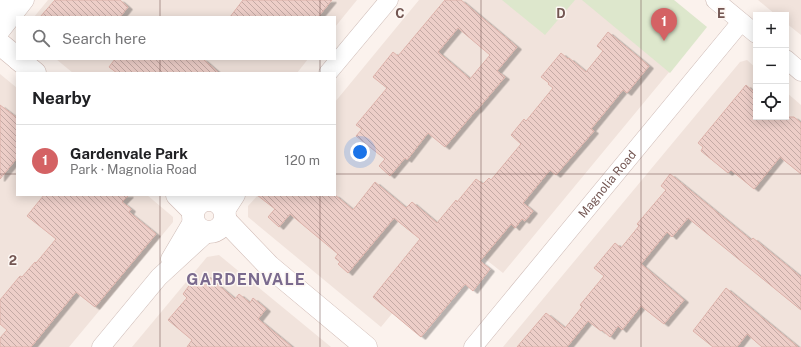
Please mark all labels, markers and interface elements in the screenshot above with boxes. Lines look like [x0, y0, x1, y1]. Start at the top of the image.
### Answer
text: C [395, 6, 405, 21]
text: D [556, 6, 566, 21]
text: E [717, 6, 725, 21]
pin: 1 [651, 8, 677, 41]
map controls [753, 12, 789, 120]
button: + [753, 12, 789, 48]
search box [16, 16, 336, 60]
icon: search [30, 27, 52, 49]
text: Search here [62, 30, 146, 47]
button: − [753, 48, 789, 84]
button: locate [753, 84, 789, 120]
text: Nearby [32, 88, 91, 108]
your location [350, 142, 370, 162]
text: Gardenvale Park [70, 145, 188, 162]
street label: Magnolia Road [575, 148, 639, 221]
text: 1 [42, 153, 48, 168]
text: 120 m [285, 153, 320, 168]
text: Park · Magnolia Road [70, 162, 197, 177]
text: 2 [9, 253, 17, 268]
district label: GARDENVALE [186, 270, 306, 289]

